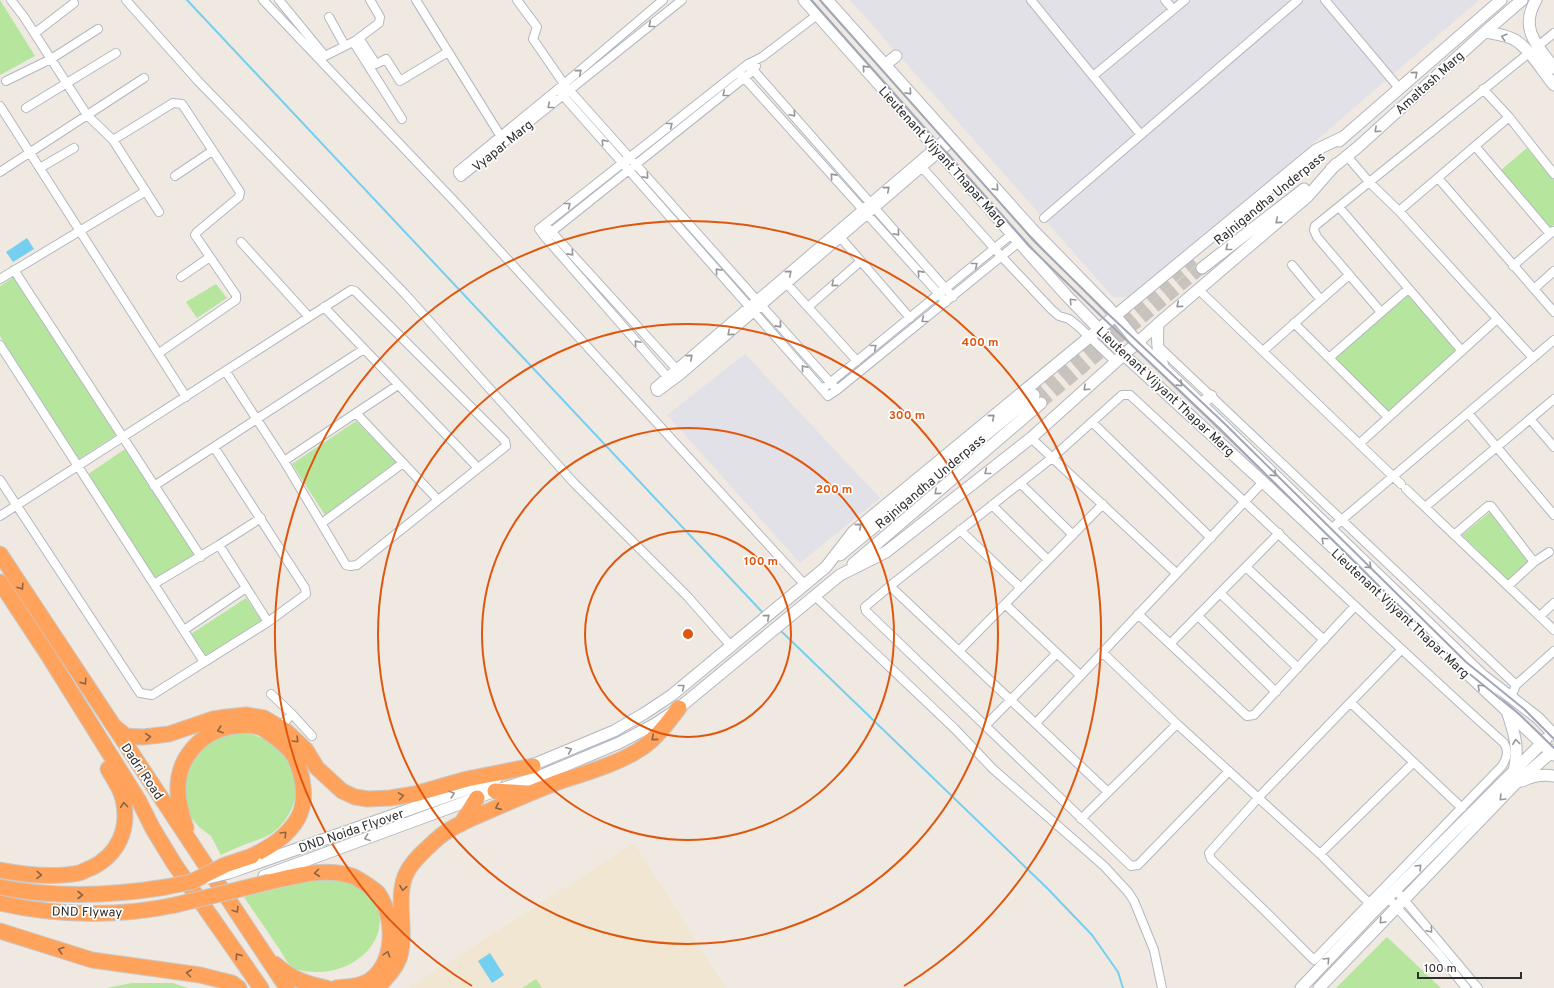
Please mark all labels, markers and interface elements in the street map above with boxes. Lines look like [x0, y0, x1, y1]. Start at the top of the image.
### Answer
one-way arrow [649, 20, 656, 27]
one-way arrow [1501, 33, 1508, 41]
street label: Amaltash Marg [1393, 48, 1468, 119]
one-way arrow [862, 65, 869, 73]
one-way arrow [575, 69, 582, 76]
one-way arrow [1410, 72, 1418, 79]
street label: Lieutenant Vijyant Thapar Marg [874, 84, 1009, 231]
one-way arrow [904, 87, 911, 95]
one-way arrow [722, 89, 729, 96]
one-way arrow [548, 102, 555, 109]
one-way arrow [788, 110, 795, 117]
street label: Vyapar Marg [470, 117, 537, 176]
one-way arrow [666, 123, 673, 130]
one-way arrow [1374, 125, 1382, 132]
one-way arrow [601, 139, 609, 147]
street label: Rajnigandha Underpass [1211, 150, 1329, 249]
one-way arrow [642, 171, 649, 179]
one-way arrow [831, 173, 838, 181]
one-way arrow [991, 183, 998, 191]
one-way arrow [883, 186, 890, 193]
one-way arrow [564, 203, 571, 210]
one-way arrow [1276, 216, 1283, 223]
one-way arrow [892, 228, 899, 236]
one-way arrow [1226, 244, 1233, 251]
one-way arrow [566, 248, 573, 256]
one-way arrow [970, 262, 977, 269]
one-way arrow [715, 268, 722, 276]
one-way arrow [917, 270, 925, 278]
one-way arrow [784, 271, 791, 278]
one-way arrow [831, 279, 839, 286]
one-way arrow [1069, 298, 1077, 306]
one-way arrow [1177, 301, 1184, 308]
one-way arrow [921, 316, 928, 323]
one-way arrow [775, 321, 782, 328]
street label: Lieutenant Vijyant Thapar Marg [1092, 324, 1237, 461]
one-way arrow [727, 328, 734, 335]
text: 400 m [961, 335, 999, 351]
one-way arrow [634, 340, 641, 347]
one-way arrow [870, 345, 877, 352]
one-way arrow [685, 355, 692, 362]
one-way arrow [801, 366, 808, 373]
one-way arrow [1175, 379, 1183, 387]
one-way arrow [1084, 384, 1091, 391]
text: 300 m [889, 408, 925, 424]
one-way arrow [987, 414, 995, 421]
street label: Rajnigandha Underpass [873, 432, 990, 533]
one-way arrow [985, 468, 992, 475]
one-way arrow [1269, 469, 1277, 477]
text: 200 m [816, 482, 852, 498]
one-way arrow [934, 488, 942, 495]
one-way arrow [855, 524, 862, 531]
one-way arrow [1321, 537, 1329, 545]
street label: Lieutenant Vijyant Thapar Marg [1327, 546, 1472, 683]
text: 100 m [744, 554, 778, 570]
one-way arrow [1364, 561, 1372, 569]
one-way arrow [17, 583, 24, 590]
one-way arrow [762, 614, 769, 621]
centre of rings [681, 627, 695, 641]
one-way arrow [79, 677, 86, 684]
one-way arrow [1477, 684, 1485, 692]
one-way arrow [677, 685, 685, 692]
one-way arrow [216, 725, 223, 734]
one-way arrow [145, 732, 151, 741]
one-way arrow [651, 733, 659, 740]
one-way arrow [291, 735, 299, 743]
one-way arrow [1511, 739, 1520, 745]
street label: Dadri Road [117, 741, 166, 803]
one-way arrow [566, 747, 573, 755]
one-way arrow [449, 791, 456, 799]
one-way arrow [398, 792, 404, 801]
one-way arrow [1499, 793, 1507, 801]
one-way arrow [119, 802, 128, 809]
one-way arrow [494, 802, 502, 810]
street label: DND Noida Flyover [297, 806, 406, 857]
one-way arrow [279, 831, 287, 839]
one-way arrow [363, 833, 370, 842]
one-way arrow [1414, 864, 1422, 872]
one-way arrow [314, 868, 320, 877]
one-way arrow [36, 871, 42, 879]
one-way arrow [399, 885, 408, 891]
one-way arrow [77, 891, 83, 899]
street label: DND Flyway [52, 904, 122, 922]
one-way arrow [231, 906, 238, 913]
one-way arrow [1380, 917, 1387, 924]
one-way arrow [1425, 926, 1432, 933]
one-way arrow [58, 946, 65, 955]
one-way arrow [382, 950, 391, 957]
one-way arrow [235, 953, 243, 960]
scale bar [1418, 954, 1521, 980]
one-way arrow [1323, 957, 1330, 965]
text: 100 m [1424, 961, 1457, 977]
one-way arrow [186, 969, 192, 978]

